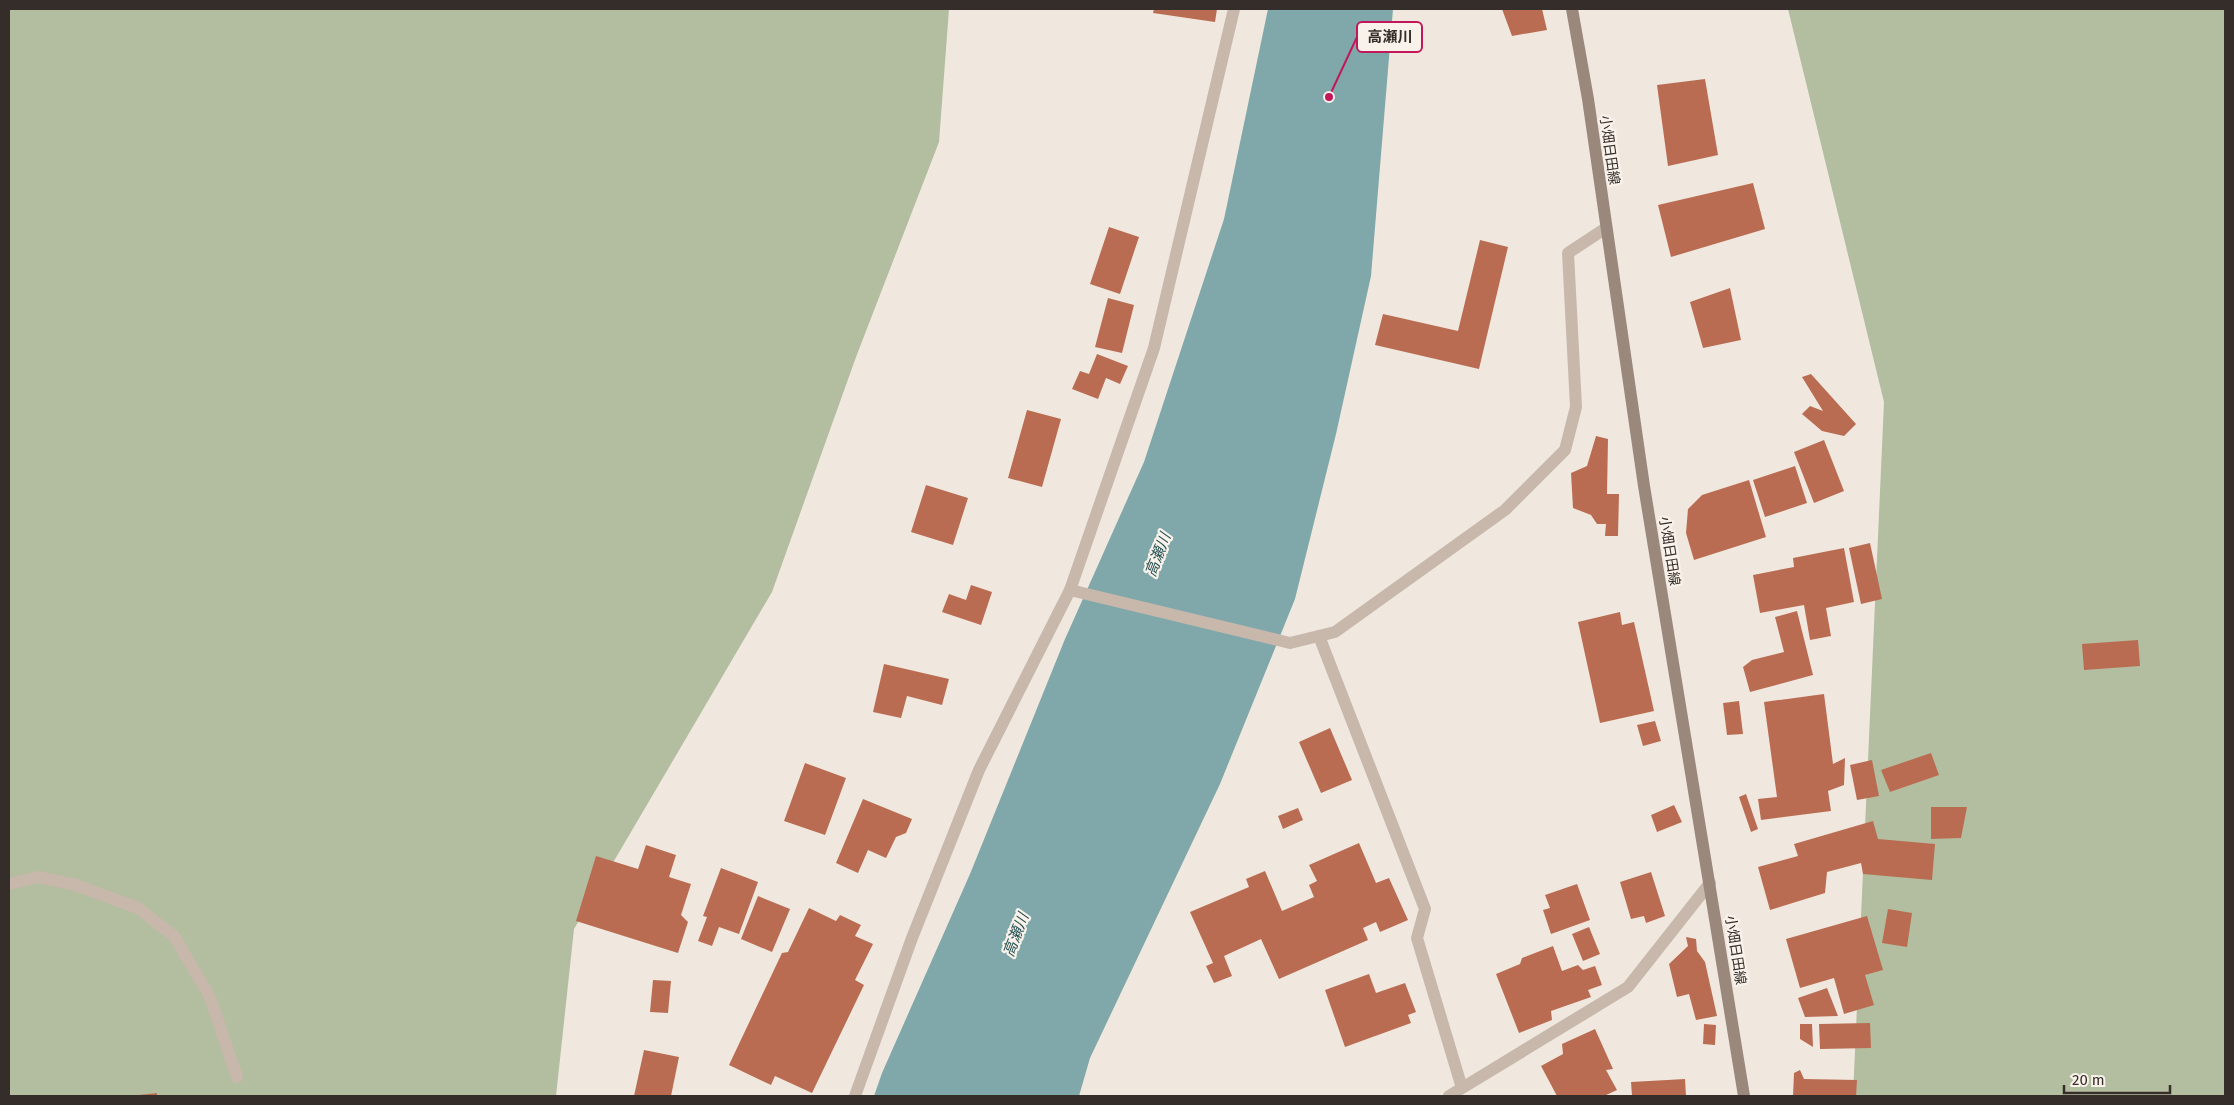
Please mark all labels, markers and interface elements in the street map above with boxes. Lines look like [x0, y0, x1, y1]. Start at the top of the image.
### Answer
callout: 高瀬川 [1357, 22, 1422, 52]
text: 高瀬川 [1367, 28, 1413, 46]
street label: 小畑日田線 [1596, 114, 1623, 186]
street label: 小畑日田線 [1656, 515, 1683, 587]
water label: 高瀬川 [1142, 529, 1175, 579]
water label: 高瀬川 [1000, 909, 1033, 959]
street label: 小畑日田線 [1722, 914, 1749, 986]
scale bar [2064, 1062, 2170, 1094]
text: 20 m [2072, 1071, 2105, 1089]

